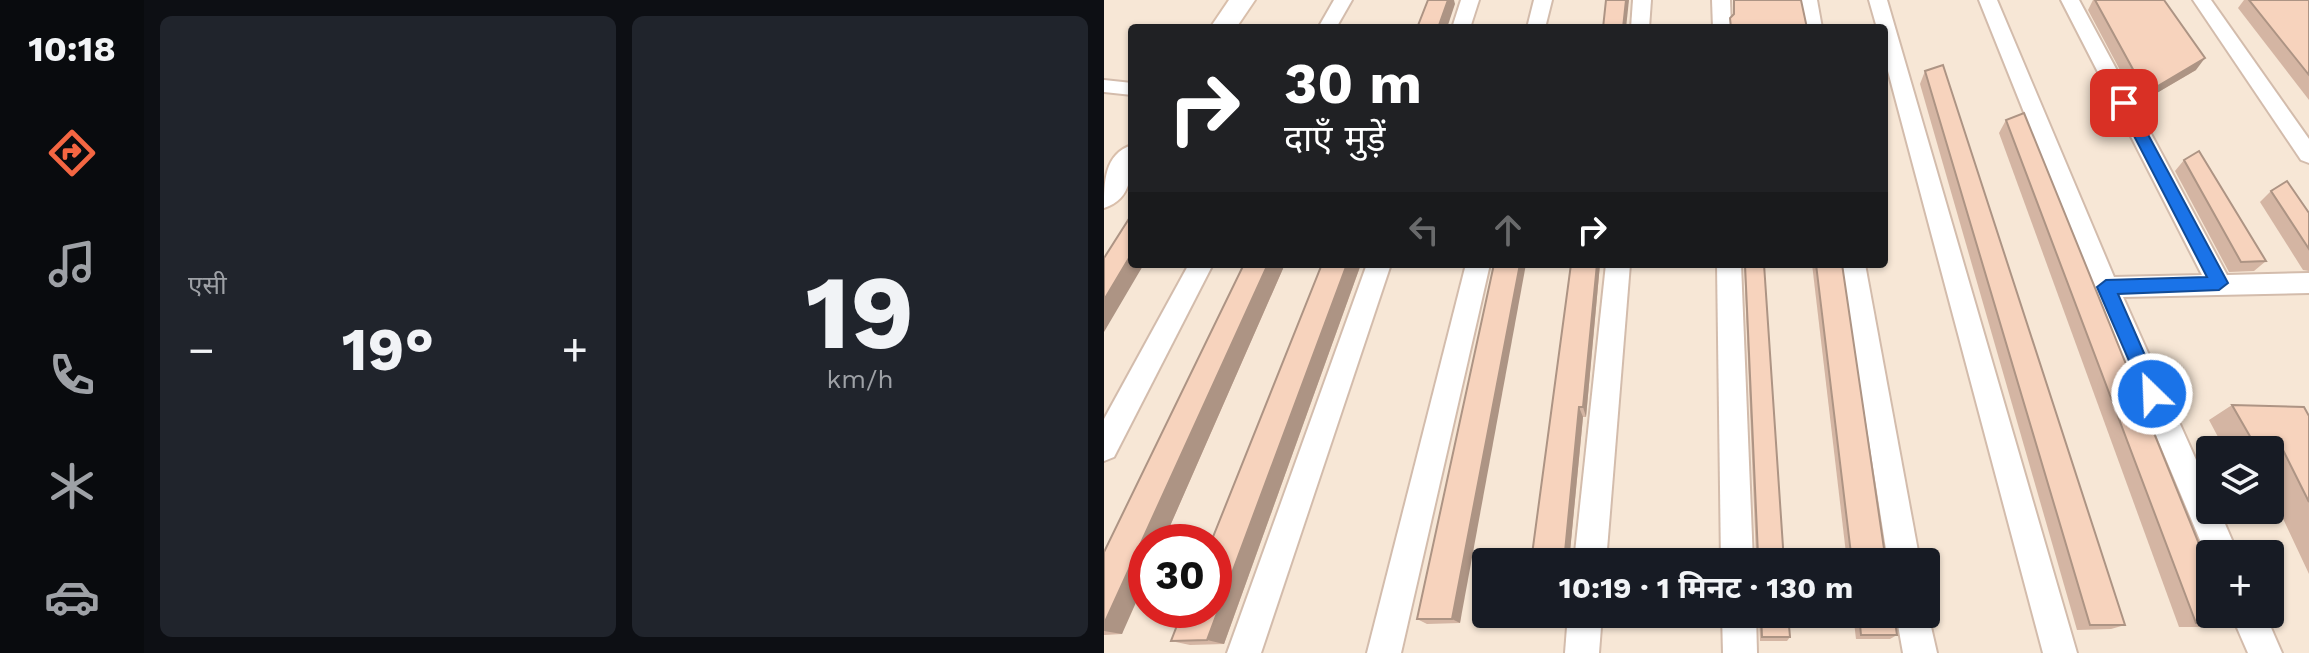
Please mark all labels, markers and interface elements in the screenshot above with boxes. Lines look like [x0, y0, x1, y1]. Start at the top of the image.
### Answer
text: 10:18 [28, 28, 116, 70]
text: 30 m [1284, 51, 1422, 117]
icon: right [1152, 56, 1256, 160]
pin [2090, 69, 2158, 137]
icon: arrive [2102, 81, 2146, 125]
text: दाएँ मुड़ें [1284, 118, 1385, 160]
icon: directions [44, 125, 100, 181]
icon: left [1402, 208, 1446, 252]
icon: ahead [1486, 208, 1530, 252]
icon: right [1570, 208, 1614, 252]
icon: music [44, 236, 100, 292]
text: 19 [806, 251, 914, 373]
text: एसी [188, 270, 227, 300]
text: 19° [342, 314, 434, 385]
text: − [188, 324, 215, 376]
text: + [561, 324, 588, 376]
icon: phone [44, 347, 100, 403]
position arrow [2110, 352, 2194, 436]
text: km/h [827, 364, 893, 394]
map controls [2196, 436, 2284, 628]
button: layers [2196, 436, 2284, 524]
icon: climate [44, 458, 100, 514]
speed limit sign: 30 [1128, 524, 1232, 628]
button: + [2196, 540, 2284, 628]
icon: car [44, 569, 100, 625]
text: 10:19 · 1 मिनट · 130 m [1559, 570, 1853, 605]

